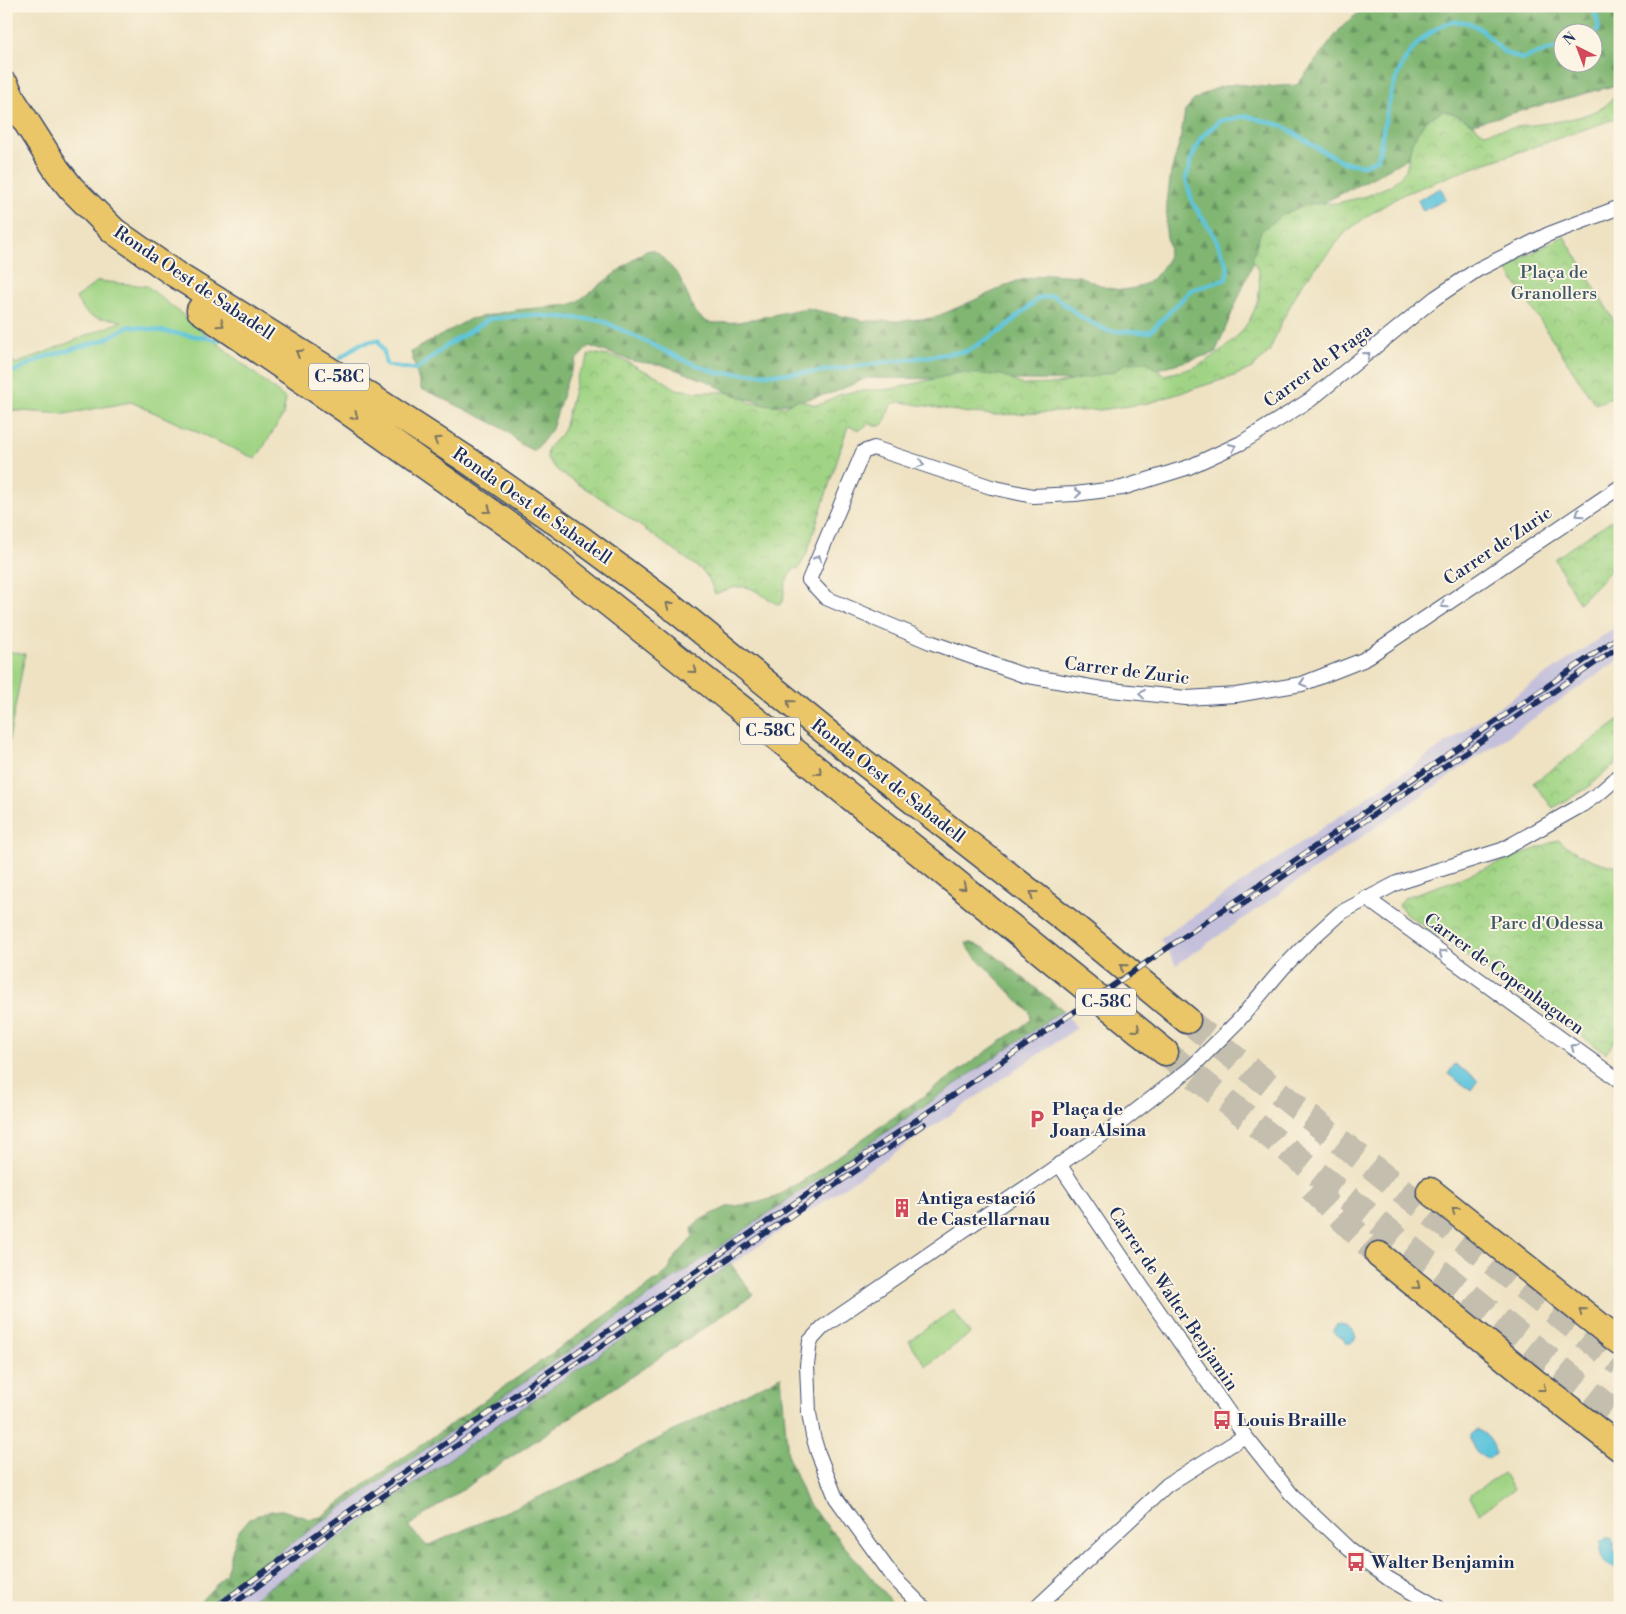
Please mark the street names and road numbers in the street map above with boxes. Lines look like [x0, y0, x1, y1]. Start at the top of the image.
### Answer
street label: Ronda Oest de Sabadell [109, 221, 279, 346]
street label: Carrer de Praga [1259, 318, 1377, 413]
road number: C-58C [309, 364, 369, 391]
street label: Ronda Oest de Sabadell [448, 442, 617, 570]
street label: Carrer de Zuric [1439, 501, 1557, 591]
street label: Carrer de Zuric [1063, 652, 1191, 690]
street label: Ronda Oest de Sabadell [806, 714, 970, 849]
road number: C-58C [740, 718, 800, 744]
street label: Carrer de Copenhaguen [1419, 908, 1589, 1040]
road number: C-58C [1076, 989, 1136, 1016]
street label: Carrer de Walter Benjamin [1103, 1203, 1243, 1396]

